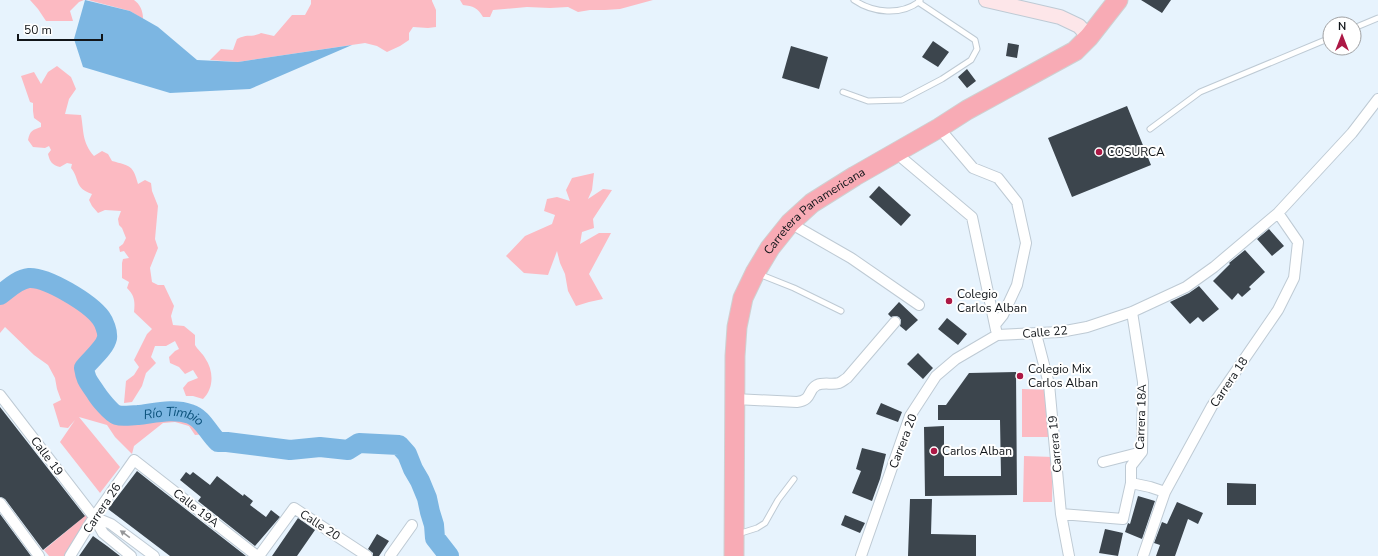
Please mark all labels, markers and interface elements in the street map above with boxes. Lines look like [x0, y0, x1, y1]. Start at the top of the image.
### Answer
scale bar [18, 16, 102, 42]
north arrow [1322, 16, 1362, 56]
text: N [1338, 19, 1346, 34]
text: 50 m [24, 22, 52, 38]
place label: COSURCA [1107, 144, 1165, 160]
marker: COSURCA [1094, 147, 1104, 157]
street label: Carretera Panamericana [760, 164, 868, 257]
place label: Colegio Carlos Alban [957, 286, 1027, 316]
marker: Colegio Carlos Alban [944, 296, 954, 306]
street label: Calle 22 [1022, 322, 1068, 342]
street label: Carrera 18 [1206, 354, 1252, 410]
place label: Colegio Mix Carlos Alban [1028, 361, 1098, 391]
marker: Colegio Mix Carlos Alban [1015, 371, 1025, 381]
street label: Carrera 18A [1132, 384, 1150, 450]
water label: Río Timbio [142, 403, 208, 430]
street label: Carrera 20 [885, 411, 921, 471]
street label: Carrera 19 [1045, 415, 1065, 473]
street label: Calle 19 [27, 433, 67, 479]
place label: Carlos Alban [942, 443, 1012, 459]
marker: Carlos Alban [929, 446, 939, 456]
street label: Carrera 26 [79, 480, 125, 536]
street label: Calle 19A [170, 485, 222, 531]
street label: Calle 20 [297, 506, 343, 544]
one-way arrow [120, 530, 131, 538]

